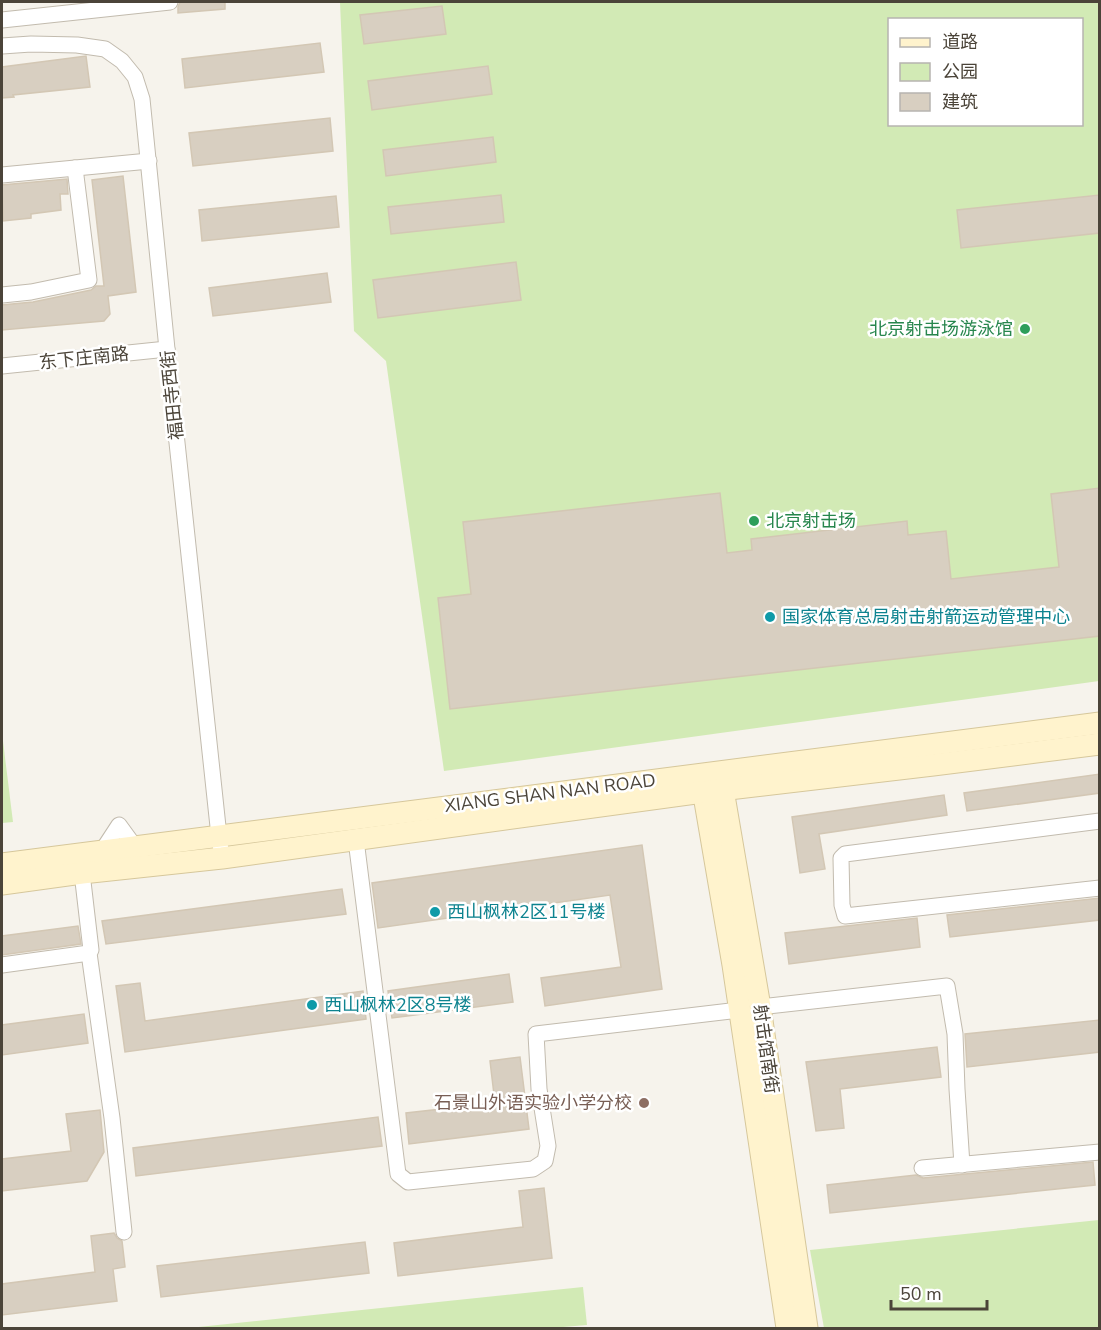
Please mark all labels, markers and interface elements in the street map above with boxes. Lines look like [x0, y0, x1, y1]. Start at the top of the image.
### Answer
legend [888, 18, 1083, 126]
text: 道路 [942, 30, 978, 54]
text: 公园 [942, 60, 978, 84]
text: 建筑 [942, 90, 978, 114]
place label: 北京射击场游泳馆 [869, 317, 1013, 341]
marker: 北京射击场游泳馆 [1018, 322, 1032, 336]
street label: 东下庄南路 [38, 341, 130, 375]
street label: 福田寺西街 [155, 349, 189, 441]
place label: 北京射击场 [766, 509, 856, 533]
marker: 北京射击场 [747, 514, 761, 528]
place label: 国家体育总局射击射箭运动管理中心 [782, 605, 1070, 629]
marker: 国家体育总局射击射箭运动管理中心 [763, 610, 777, 624]
street label: XIANG SHAN NAN ROAD [443, 768, 657, 818]
place label: 西山枫林2区11号楼 [447, 900, 605, 924]
marker: 西山枫林2区11号楼 [428, 905, 442, 919]
place label: 西山枫林2区8号楼 [324, 993, 472, 1017]
marker: 西山枫林2区8号楼 [305, 998, 319, 1012]
street label: 射击馆南街 [748, 1003, 784, 1095]
place label: 石景山外语实验小学分校 [434, 1091, 632, 1115]
marker: 石景山外语实验小学分校 [637, 1096, 651, 1110]
scale bar [891, 1273, 987, 1311]
text: 50 m [900, 1282, 942, 1306]

